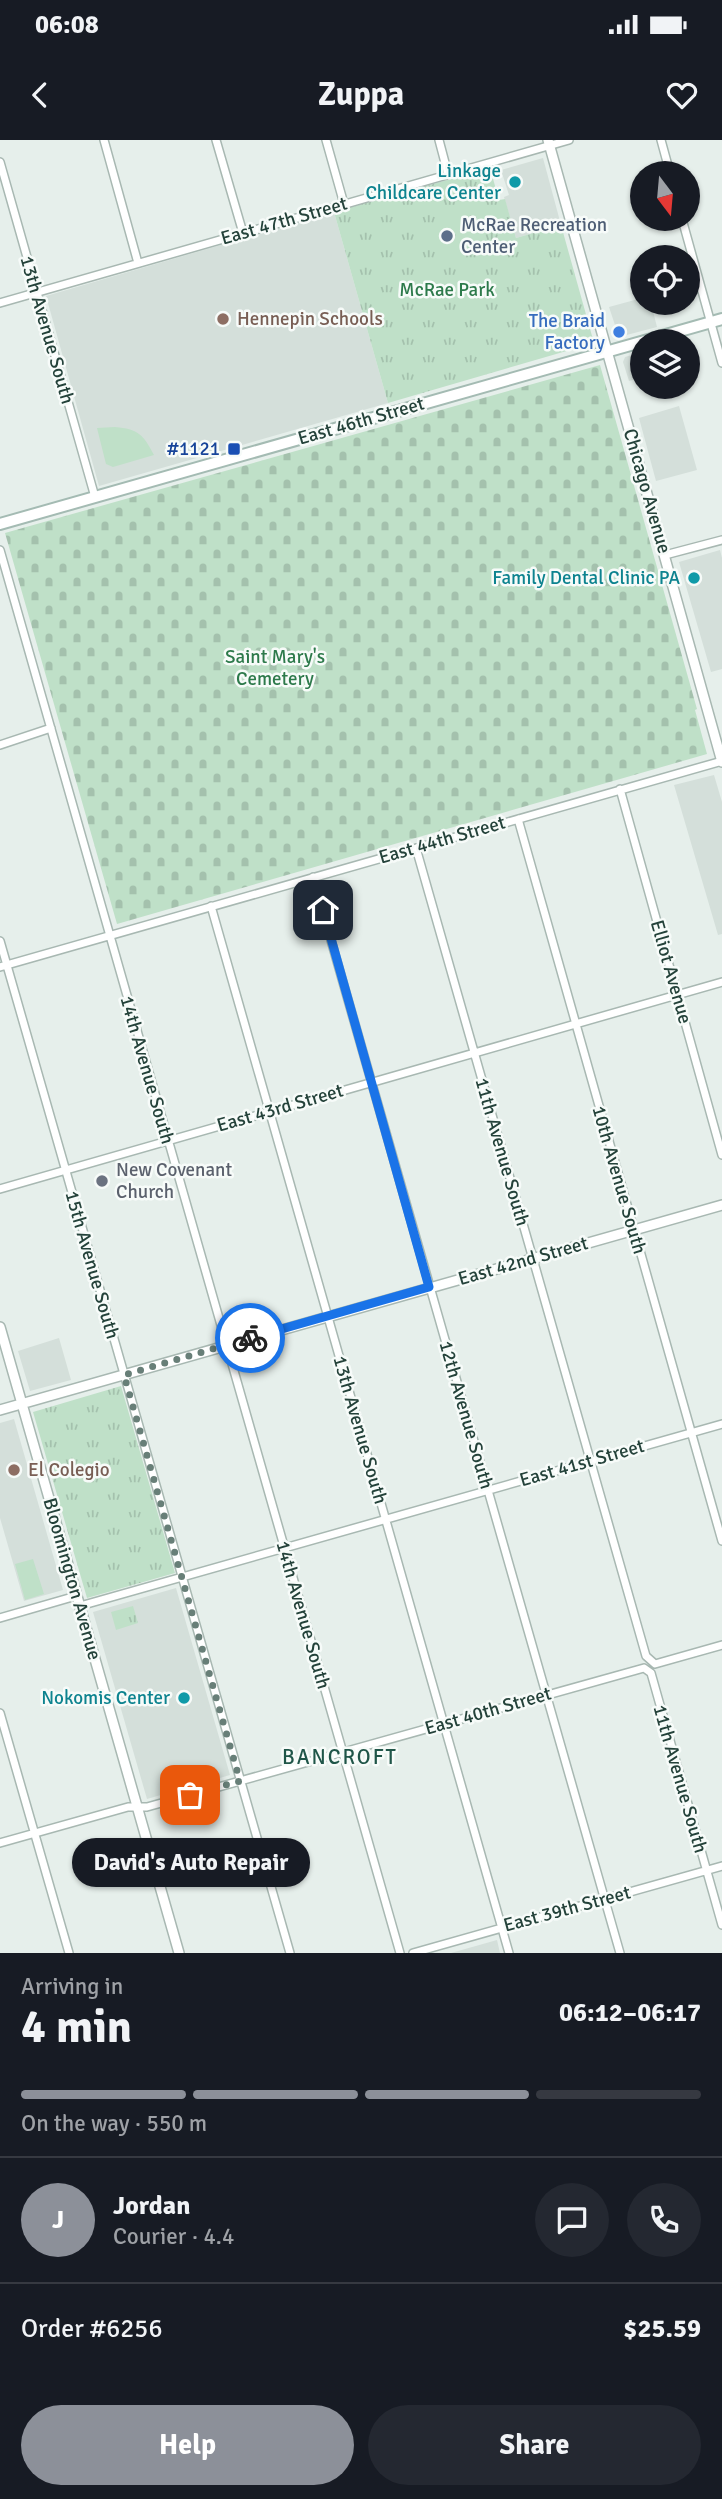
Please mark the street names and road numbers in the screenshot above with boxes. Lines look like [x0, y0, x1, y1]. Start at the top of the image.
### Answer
street label: East 47th Street [218, 191, 350, 251]
street label: 13th Avenue South [14, 253, 80, 407]
street label: East 46th Street [295, 391, 427, 451]
street label: Chicago Avenue [618, 426, 676, 556]
street label: East 44th Street [376, 810, 508, 870]
street label: Elliot Avenue [645, 917, 697, 1027]
street label: 14th Avenue South [114, 993, 180, 1147]
street label: 11th Avenue South [469, 1075, 535, 1229]
street label: East 43rd Street [214, 1078, 346, 1138]
street label: 10th Avenue South [586, 1103, 652, 1257]
street label: 15th Avenue South [59, 1188, 125, 1342]
street label: East 42nd Street [455, 1231, 591, 1291]
street label: 12th Avenue South [433, 1338, 499, 1492]
street label: 13th Avenue South [327, 1353, 393, 1507]
street label: East 41st Street [517, 1434, 647, 1492]
street label: Bloomington Avenue [37, 1495, 107, 1663]
street label: 14th Avenue South [270, 1538, 336, 1692]
street label: East 40th Street [422, 1681, 554, 1741]
street label: 11th Avenue South [647, 1702, 713, 1856]
street label: East 39th Street [501, 1880, 634, 1937]

